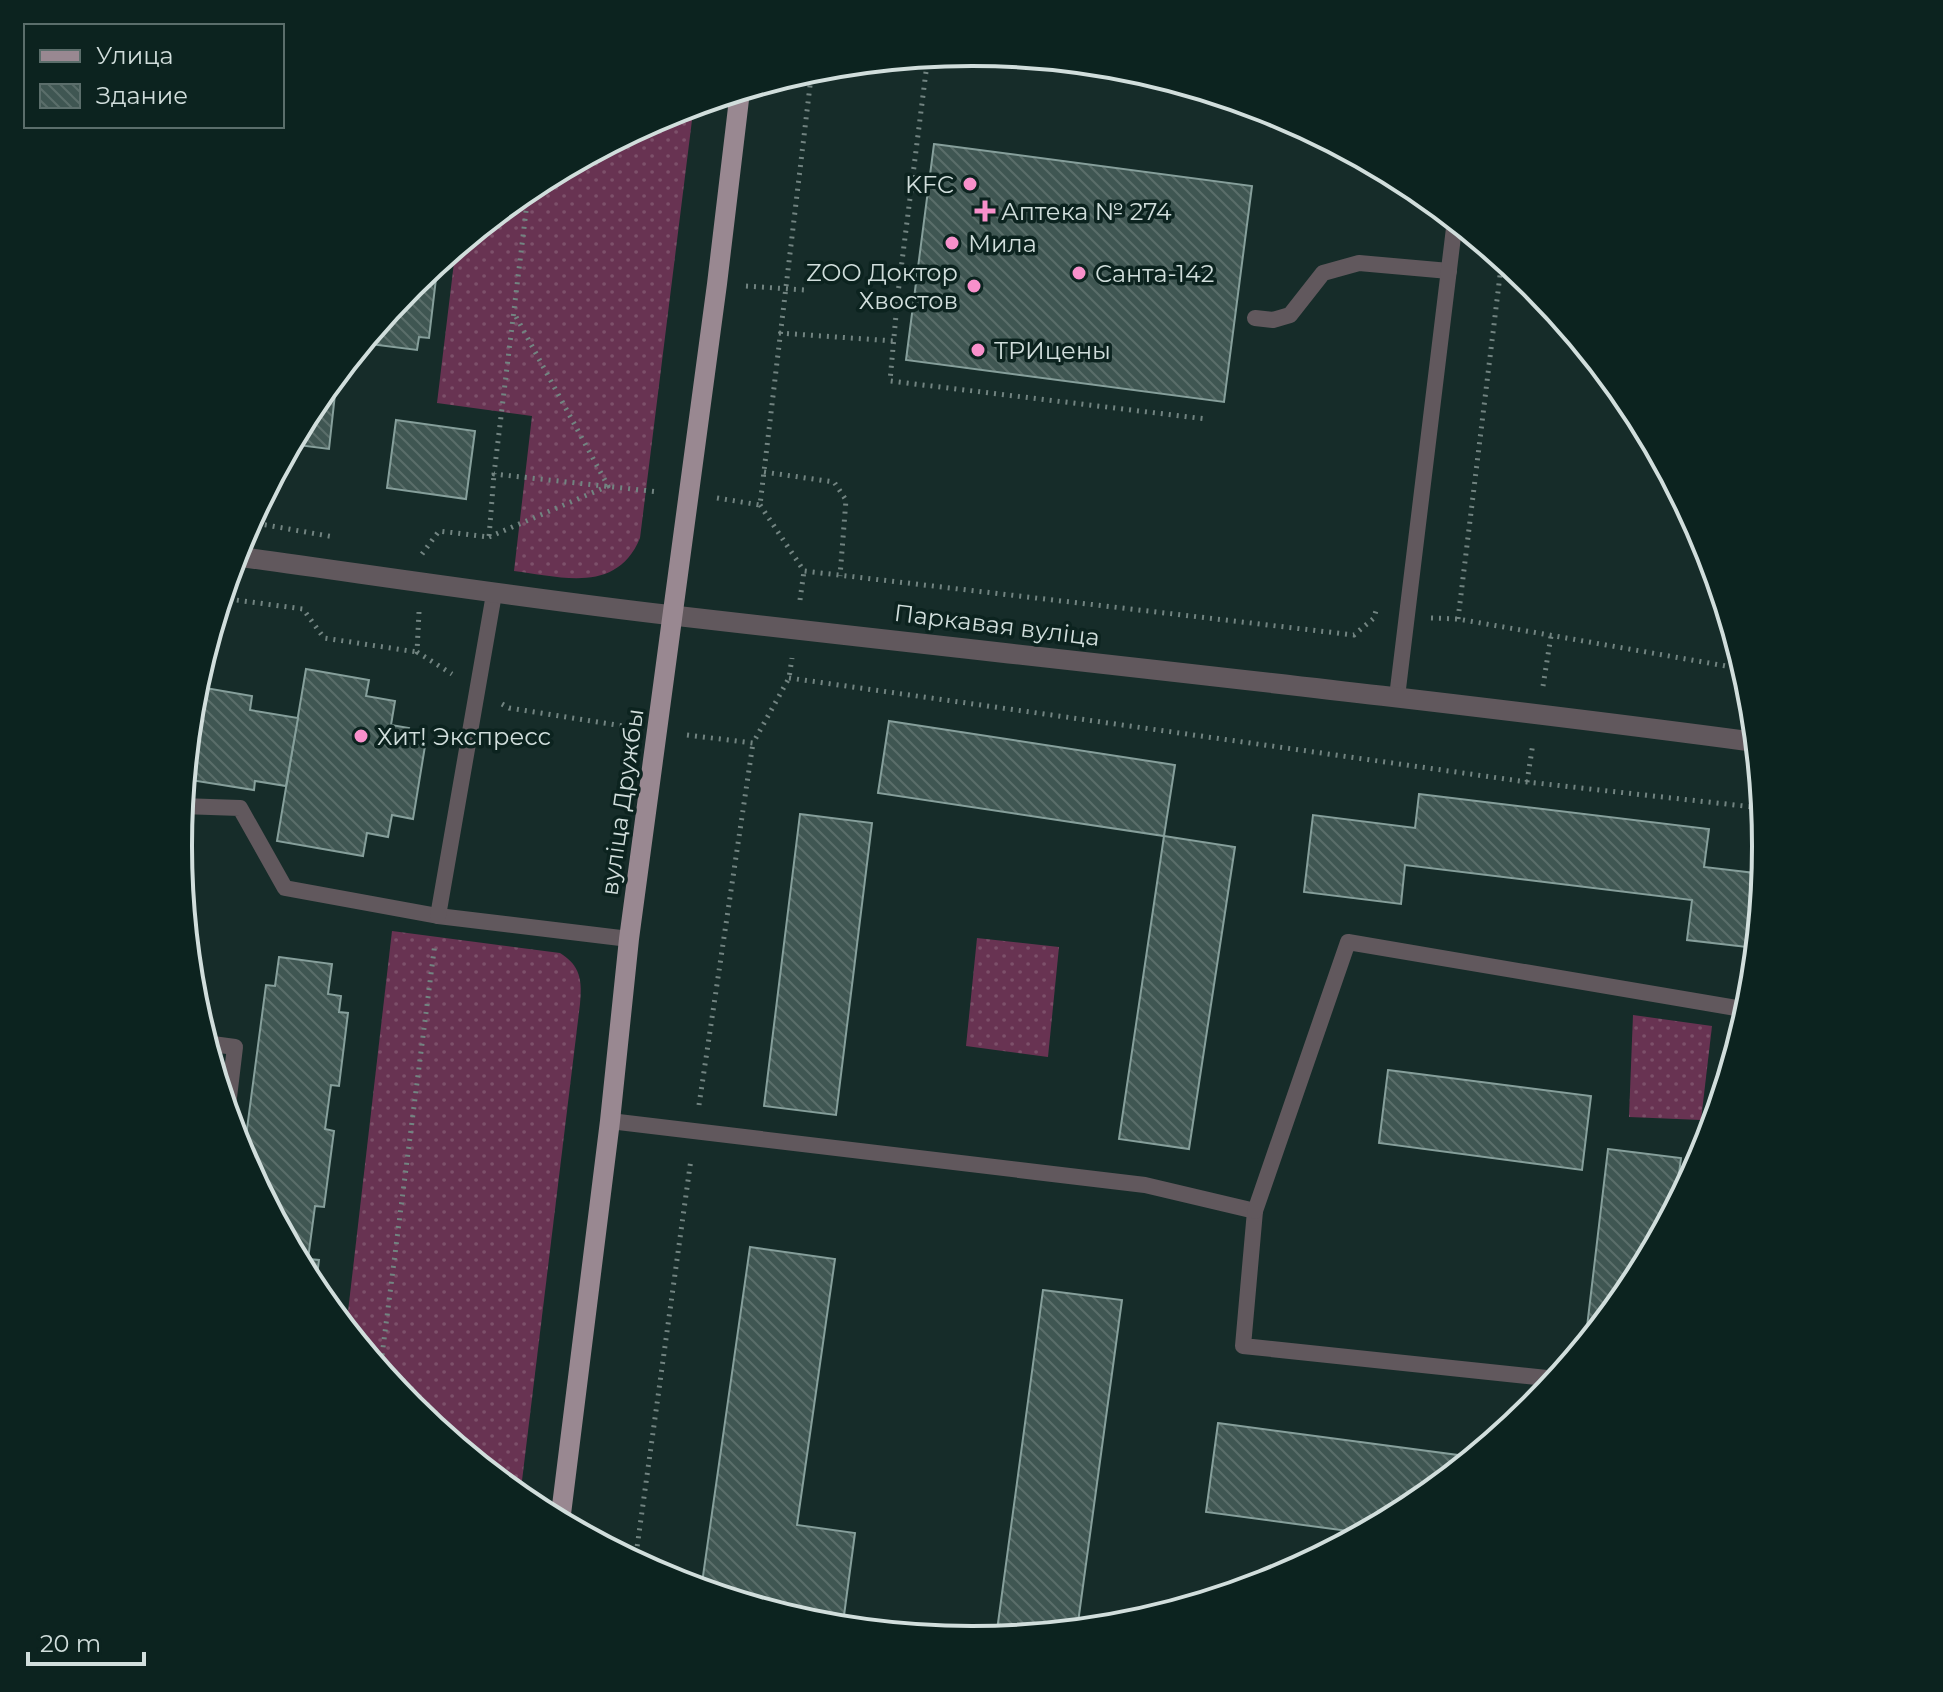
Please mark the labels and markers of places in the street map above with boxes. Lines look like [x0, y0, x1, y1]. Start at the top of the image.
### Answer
place label: KFC [905, 170, 954, 199]
marker: KFC [961, 175, 979, 193]
place label: Аптека № 274 [1001, 197, 1172, 226]
marker: Аптека № 274 [976, 202, 994, 220]
place label: Мила [968, 229, 1037, 258]
marker: Мила [943, 234, 961, 252]
place label: ZOO Доктор Хвостов [806, 258, 958, 315]
place label: Санта-142 [1095, 259, 1214, 288]
marker: Санта-142 [1070, 264, 1088, 282]
marker: ZOO Доктор Хвостов [965, 277, 983, 295]
place label: ТРИцены [994, 336, 1111, 365]
marker: ТРИцены [969, 341, 987, 359]
place label: Хит! Экспресс [377, 722, 551, 751]
marker: Хит! Экспресс [352, 727, 370, 745]

